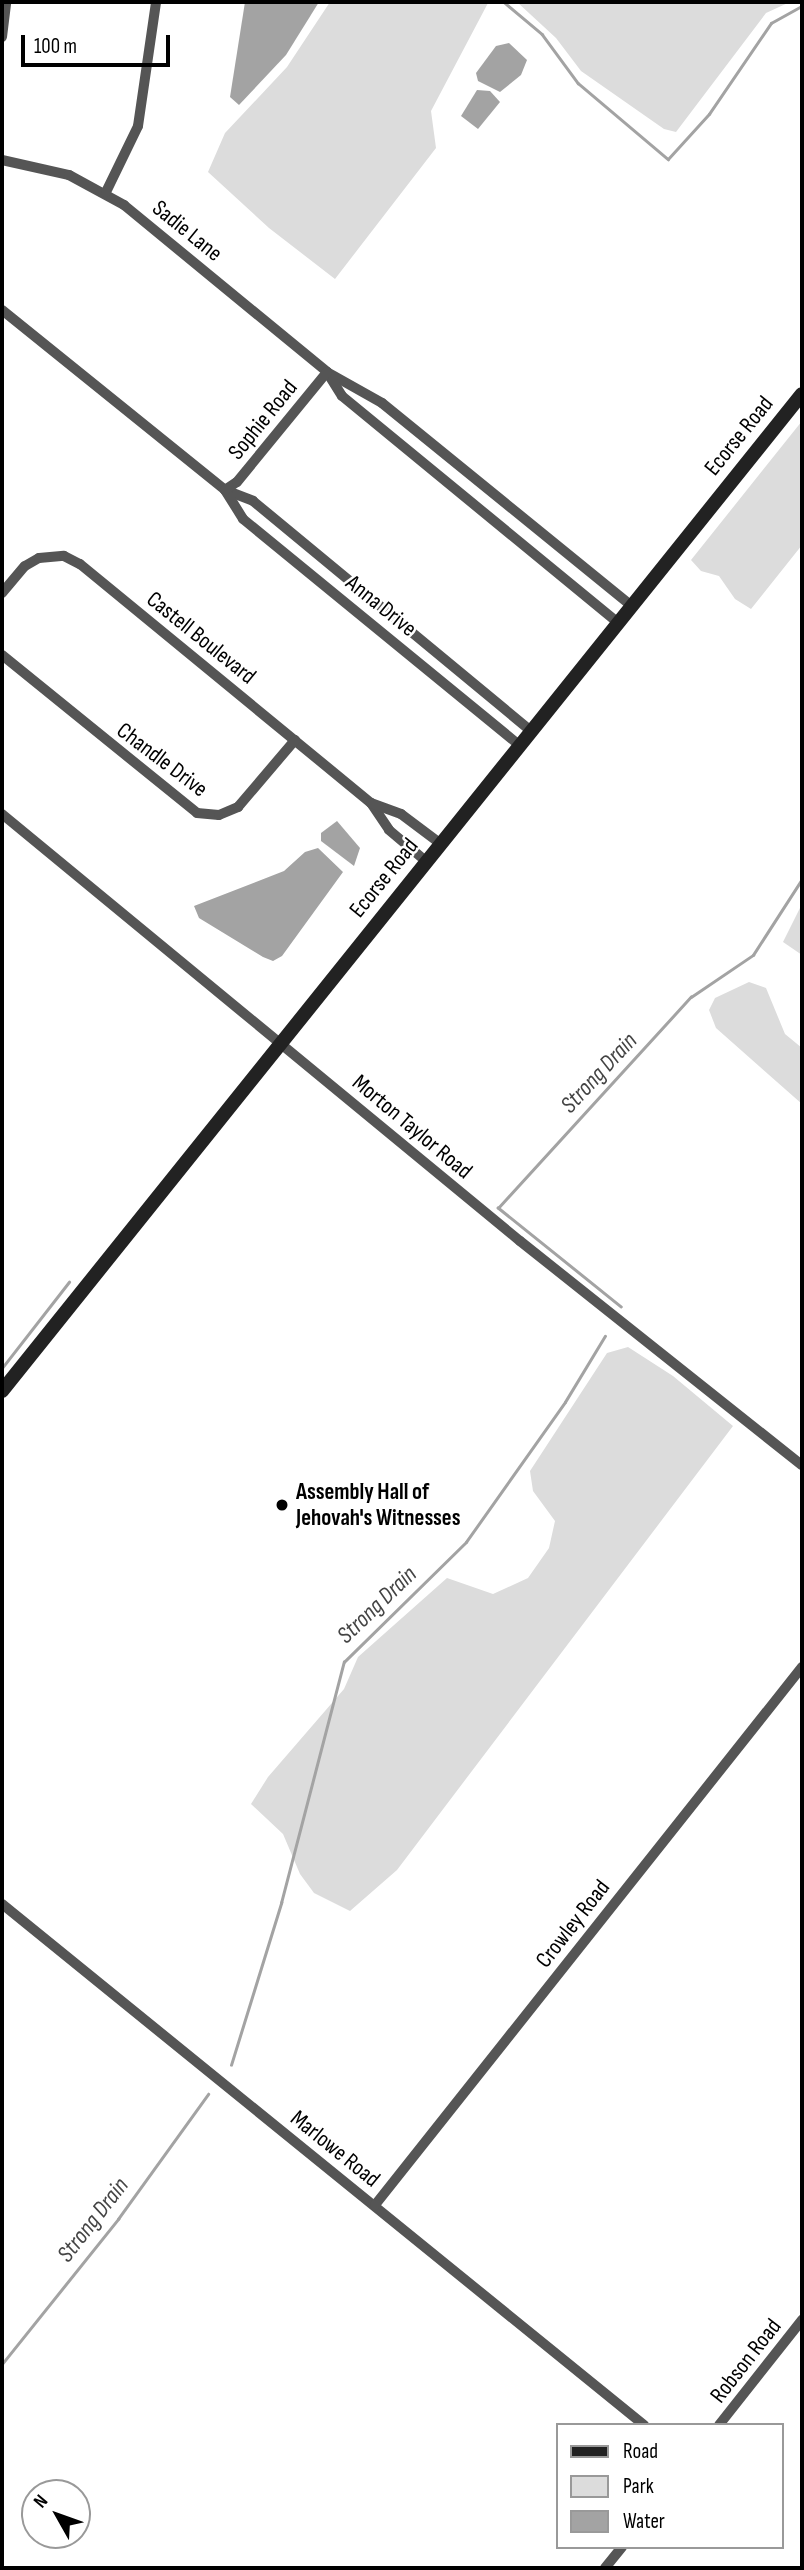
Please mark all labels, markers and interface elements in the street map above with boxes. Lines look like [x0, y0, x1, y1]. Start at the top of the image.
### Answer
scale bar [24, 21, 173, 65]
text: 100 m [34, 34, 77, 59]
street label: Sadie Lane [146, 194, 228, 268]
street label: Sophie Road [223, 375, 303, 465]
street label: Ecorse Road [699, 391, 779, 481]
street label: Anna Drive [340, 569, 422, 643]
street label: Castell Boulevard [141, 586, 261, 690]
street label: Chandle Drive [111, 717, 213, 803]
street label: Ecorse Road [344, 833, 424, 923]
water label: Strong Drain [555, 1027, 643, 1119]
street label: Morton Taylor Road [347, 1069, 477, 1185]
place label: Assembly Hall of Jehovah's Witnesses [296, 1478, 461, 1532]
marker: Assembly Hall of Jehovah's Witnesses [274, 1497, 290, 1513]
water label: Strong Drain [331, 1560, 423, 1650]
street label: Crowley Road [530, 1875, 616, 1973]
street label: Marlowe Road [285, 2105, 385, 2193]
water label: Strong Drain [51, 2172, 135, 2268]
street label: Robson Road [705, 2313, 787, 2409]
legend [556, 2423, 783, 2549]
text: Road [623, 2439, 658, 2464]
text: Park [623, 2474, 654, 2499]
north arrow [21, 2479, 91, 2549]
text: N [29, 2490, 53, 2513]
text: Water [623, 2509, 665, 2534]

